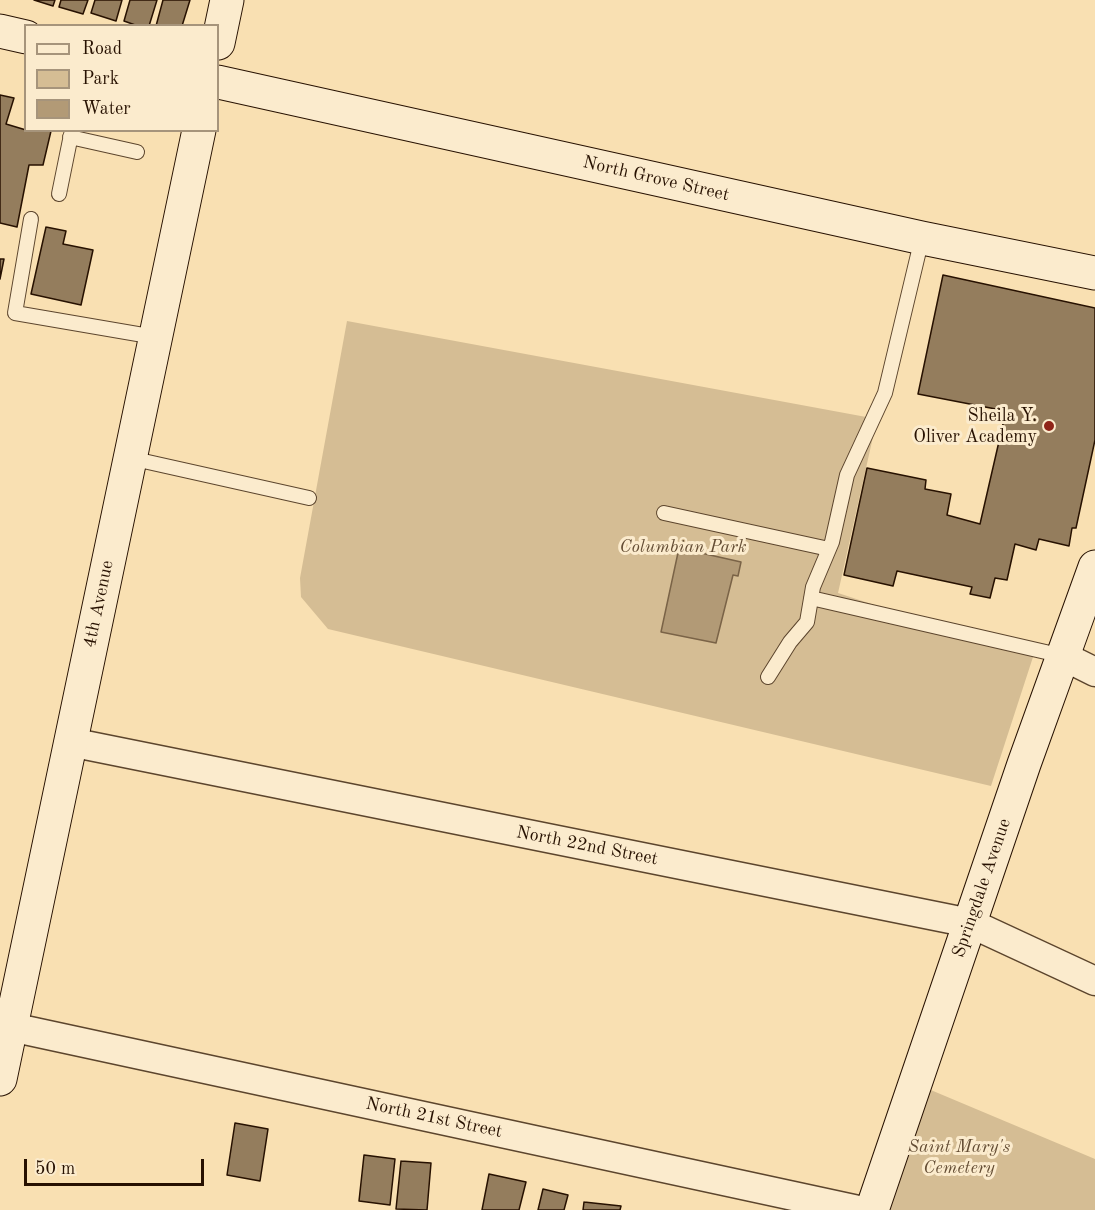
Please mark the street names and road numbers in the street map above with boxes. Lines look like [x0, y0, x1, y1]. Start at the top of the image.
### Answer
street label: North Grove Street [581, 152, 731, 206]
street label: 4th Avenue [79, 558, 119, 650]
street label: Springdale Avenue [948, 816, 1016, 960]
street label: North 22nd Street [514, 822, 660, 870]
street label: North 21st Street [364, 1093, 504, 1143]

